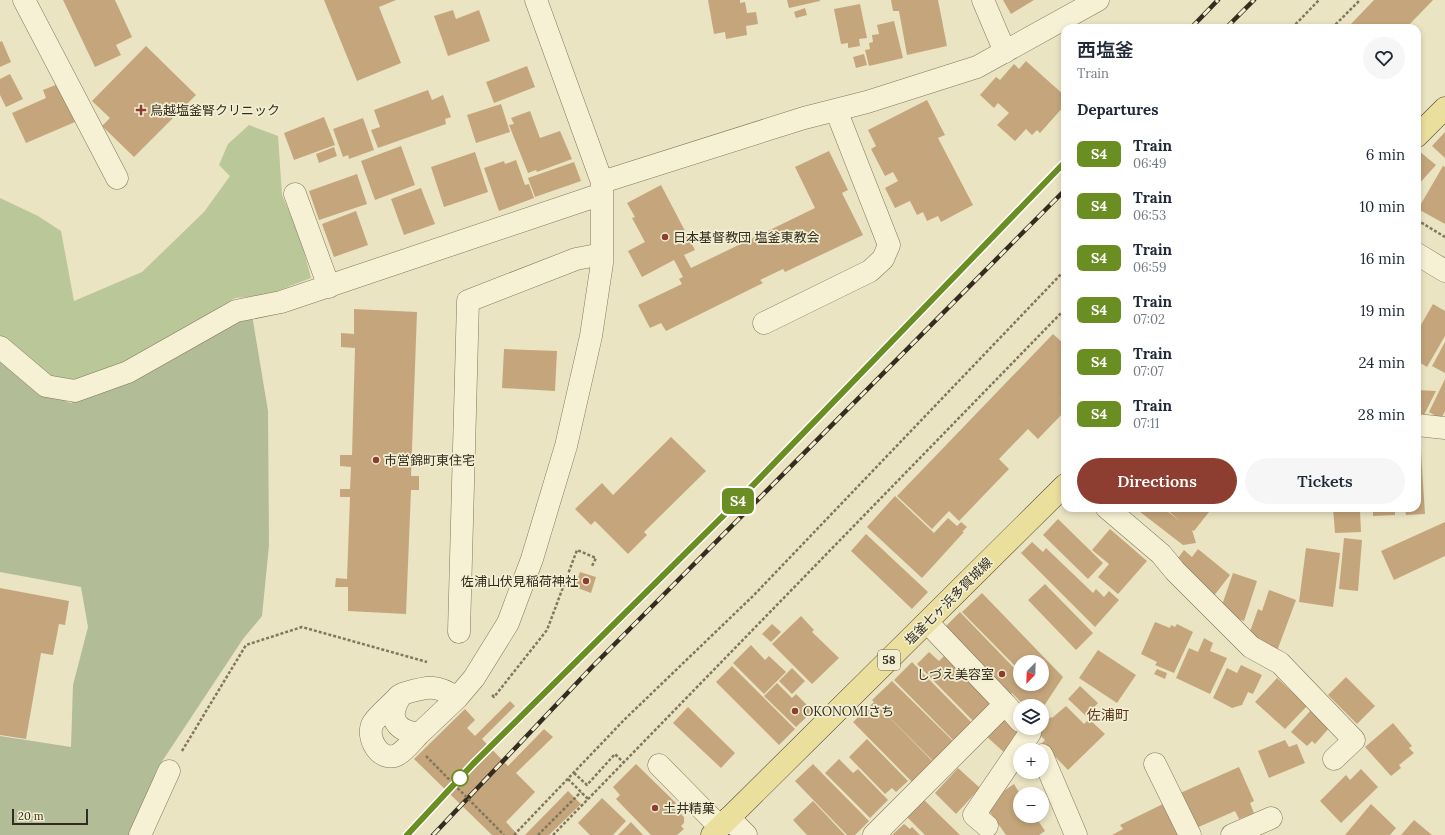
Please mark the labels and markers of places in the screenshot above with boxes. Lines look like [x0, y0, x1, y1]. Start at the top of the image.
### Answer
place label: 鳥越塩釜腎クリニック [150, 102, 280, 119]
marker: 鳥越塩釜腎クリニック [135, 104, 147, 116]
place label: 日本基督教団 塩釜東教会 [673, 229, 819, 246]
marker: 日本基督教団 塩釜東教会 [660, 232, 670, 242]
place label: 市営錦町東住宅 [384, 452, 475, 469]
marker: 市営錦町東住宅 [371, 455, 381, 465]
place label: 佐浦山伏見稲荷神社 [461, 573, 578, 590]
marker: 佐浦山伏見稲荷神社 [581, 576, 591, 586]
place label: しづえ美容室 [917, 666, 994, 683]
marker: しづえ美容室 [997, 669, 1007, 679]
place label: OKONOMIさち [803, 703, 894, 720]
marker: OKONOMIさち [790, 706, 800, 716]
unlabelled marker [451, 769, 469, 787]
place label: 土井精菓 [663, 800, 715, 817]
marker: 土井精菓 [650, 803, 660, 813]

